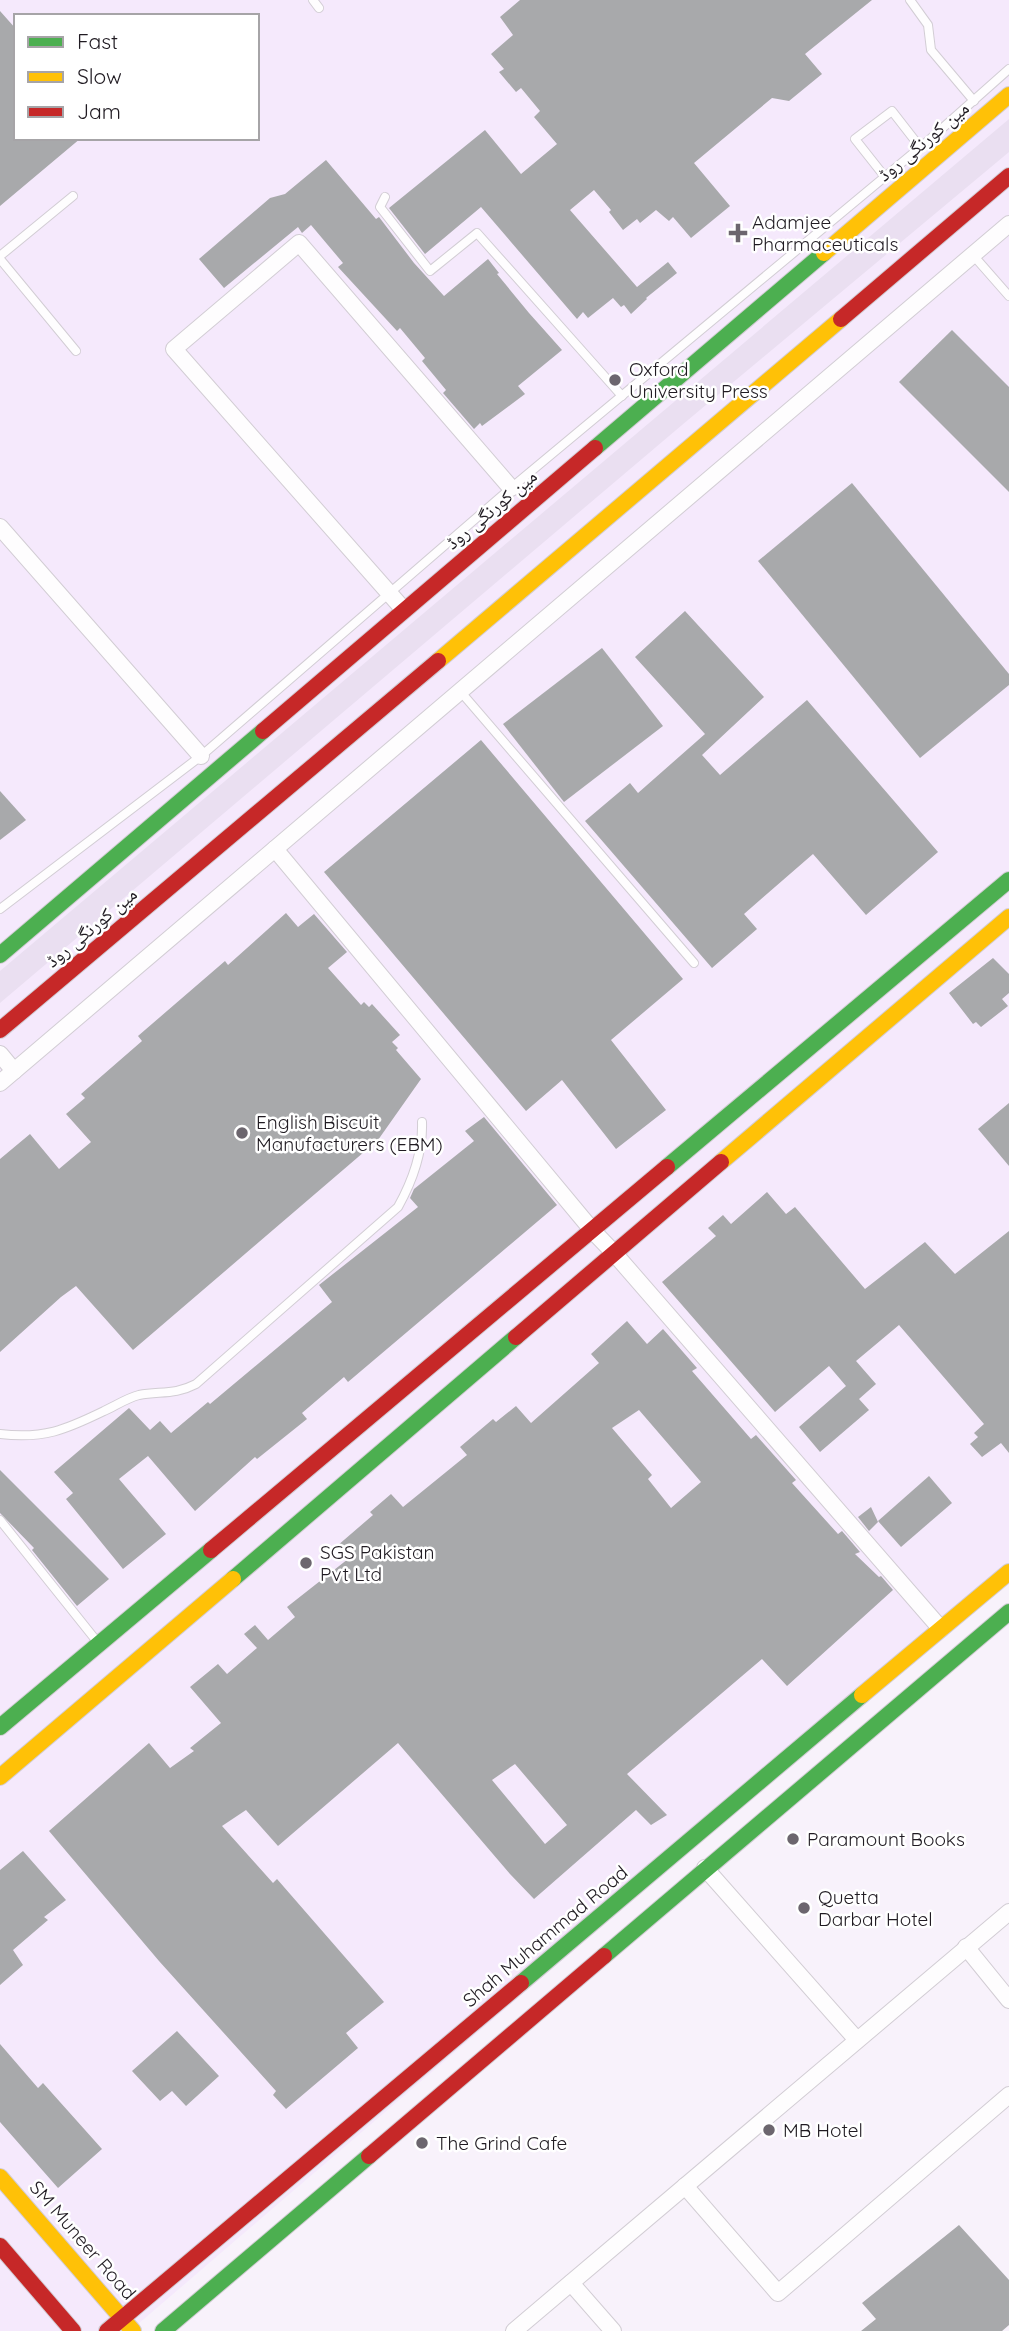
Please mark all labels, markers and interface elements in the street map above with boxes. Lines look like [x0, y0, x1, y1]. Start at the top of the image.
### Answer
legend [14, 14, 259, 140]
text: Fast [77, 28, 118, 54]
text: Slow [77, 63, 122, 89]
street label: مین کورنگی روڈ [872, 96, 974, 186]
text: Jam [77, 98, 121, 124]
place label: Adamjee Pharmaceuticals [752, 210, 898, 256]
marker: Adamjee Pharmaceuticals [730, 225, 746, 241]
place label: Oxford University Press [629, 357, 768, 403]
marker: Oxford University Press [607, 372, 623, 388]
street label: مین کورنگی روڈ [440, 464, 542, 554]
street label: مین کورنگی روڈ [40, 882, 142, 972]
place label: English Biscuit Manufacturers (EBM) [256, 1110, 443, 1156]
marker: English Biscuit Manufacturers (EBM) [234, 1125, 250, 1141]
place label: SGS Pakistan Pvt Ltd [320, 1540, 435, 1586]
marker: SGS Pakistan Pvt Ltd [298, 1555, 314, 1571]
place label: Paramount Books [807, 1827, 965, 1851]
marker: Paramount Books [785, 1831, 801, 1847]
street label: Shah Muhammad Road [458, 1860, 632, 2012]
place label: Quetta Darbar Hotel [818, 1885, 933, 1931]
marker: Quetta Darbar Hotel [796, 1900, 812, 1916]
place label: MB Hotel [783, 2118, 863, 2142]
marker: MB Hotel [761, 2122, 777, 2138]
place label: The Grind Cafe [436, 2131, 567, 2155]
marker: The Grind Cafe [414, 2135, 430, 2151]
street label: SM Muneer Road [25, 2175, 141, 2305]

